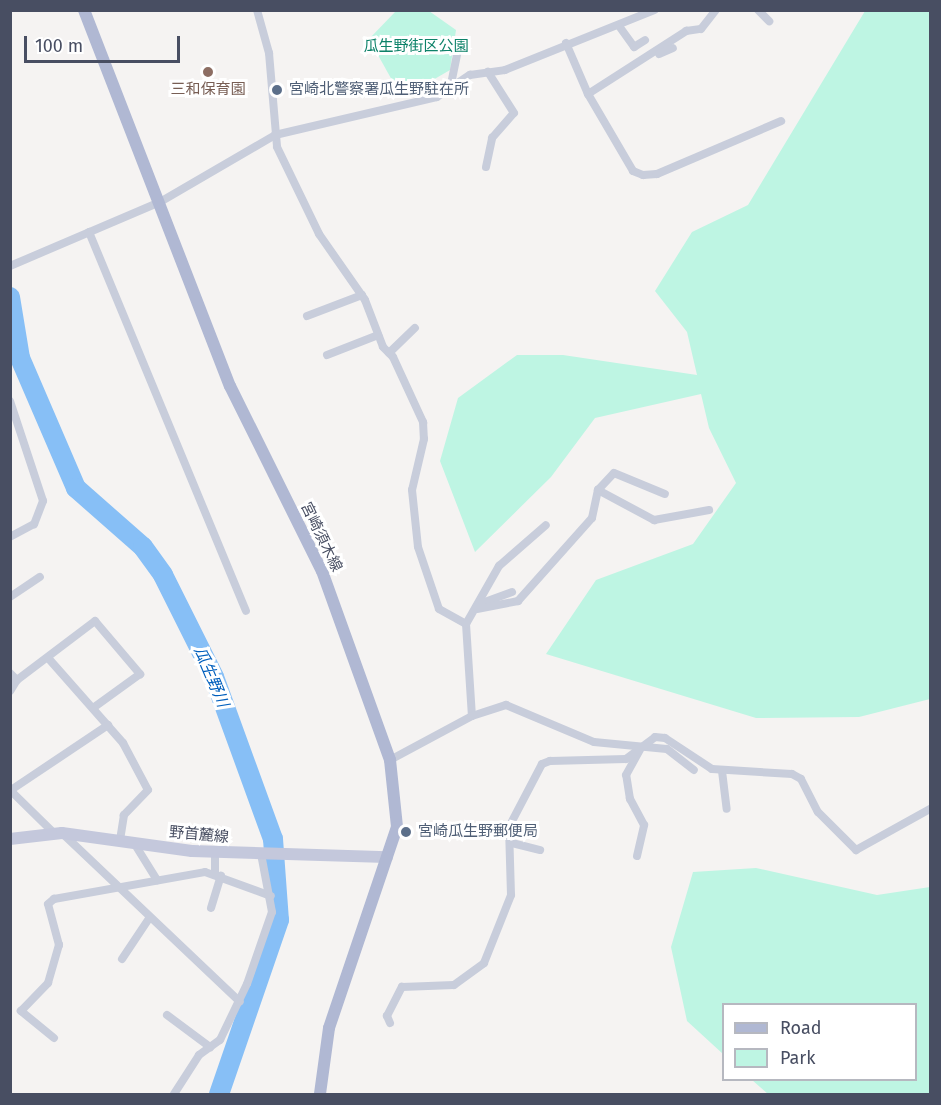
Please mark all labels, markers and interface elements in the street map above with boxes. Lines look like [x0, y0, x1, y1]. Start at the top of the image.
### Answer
scale bar [27, 24, 183, 62]
text: 100 m [35, 35, 83, 57]
park label: 瓜生野街区公園 [364, 38, 468, 56]
marker: 三和保育園 [201, 65, 215, 79]
place label: 三和保育園 [171, 81, 245, 99]
place label: 宮崎北警察署瓜生野駐在所 [289, 81, 469, 99]
marker: 宮崎北警察署瓜生野駐在所 [270, 83, 284, 97]
street label: 宮崎須木線 [296, 499, 346, 575]
water label: 瓜生野川 [190, 644, 232, 710]
street label: 野首麓線 [168, 823, 230, 847]
place label: 宮崎瓜生野郵便局 [418, 823, 538, 841]
marker: 宮崎瓜生野郵便局 [399, 825, 413, 839]
legend [722, 1003, 917, 1081]
text: Road [780, 1017, 822, 1039]
text: Park [780, 1047, 815, 1069]

